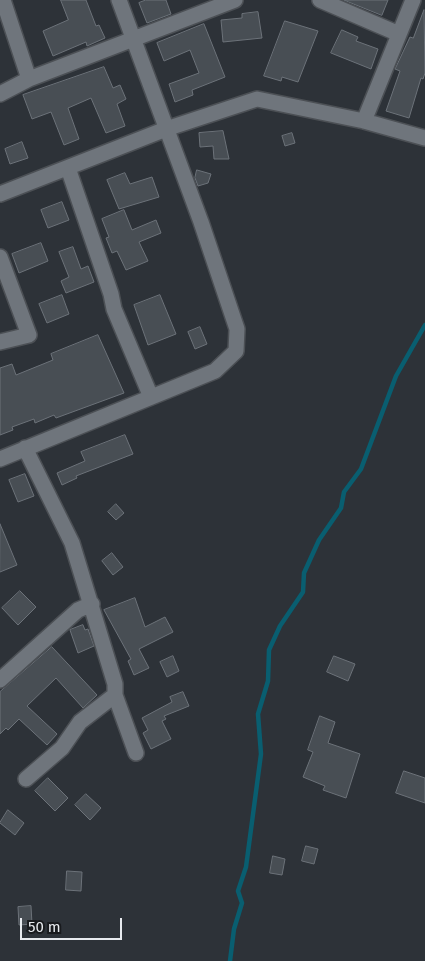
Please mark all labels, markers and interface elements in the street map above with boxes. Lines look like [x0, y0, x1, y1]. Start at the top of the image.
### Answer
scale bar [22, 908, 125, 940]
text: 50 m [28, 918, 61, 936]

